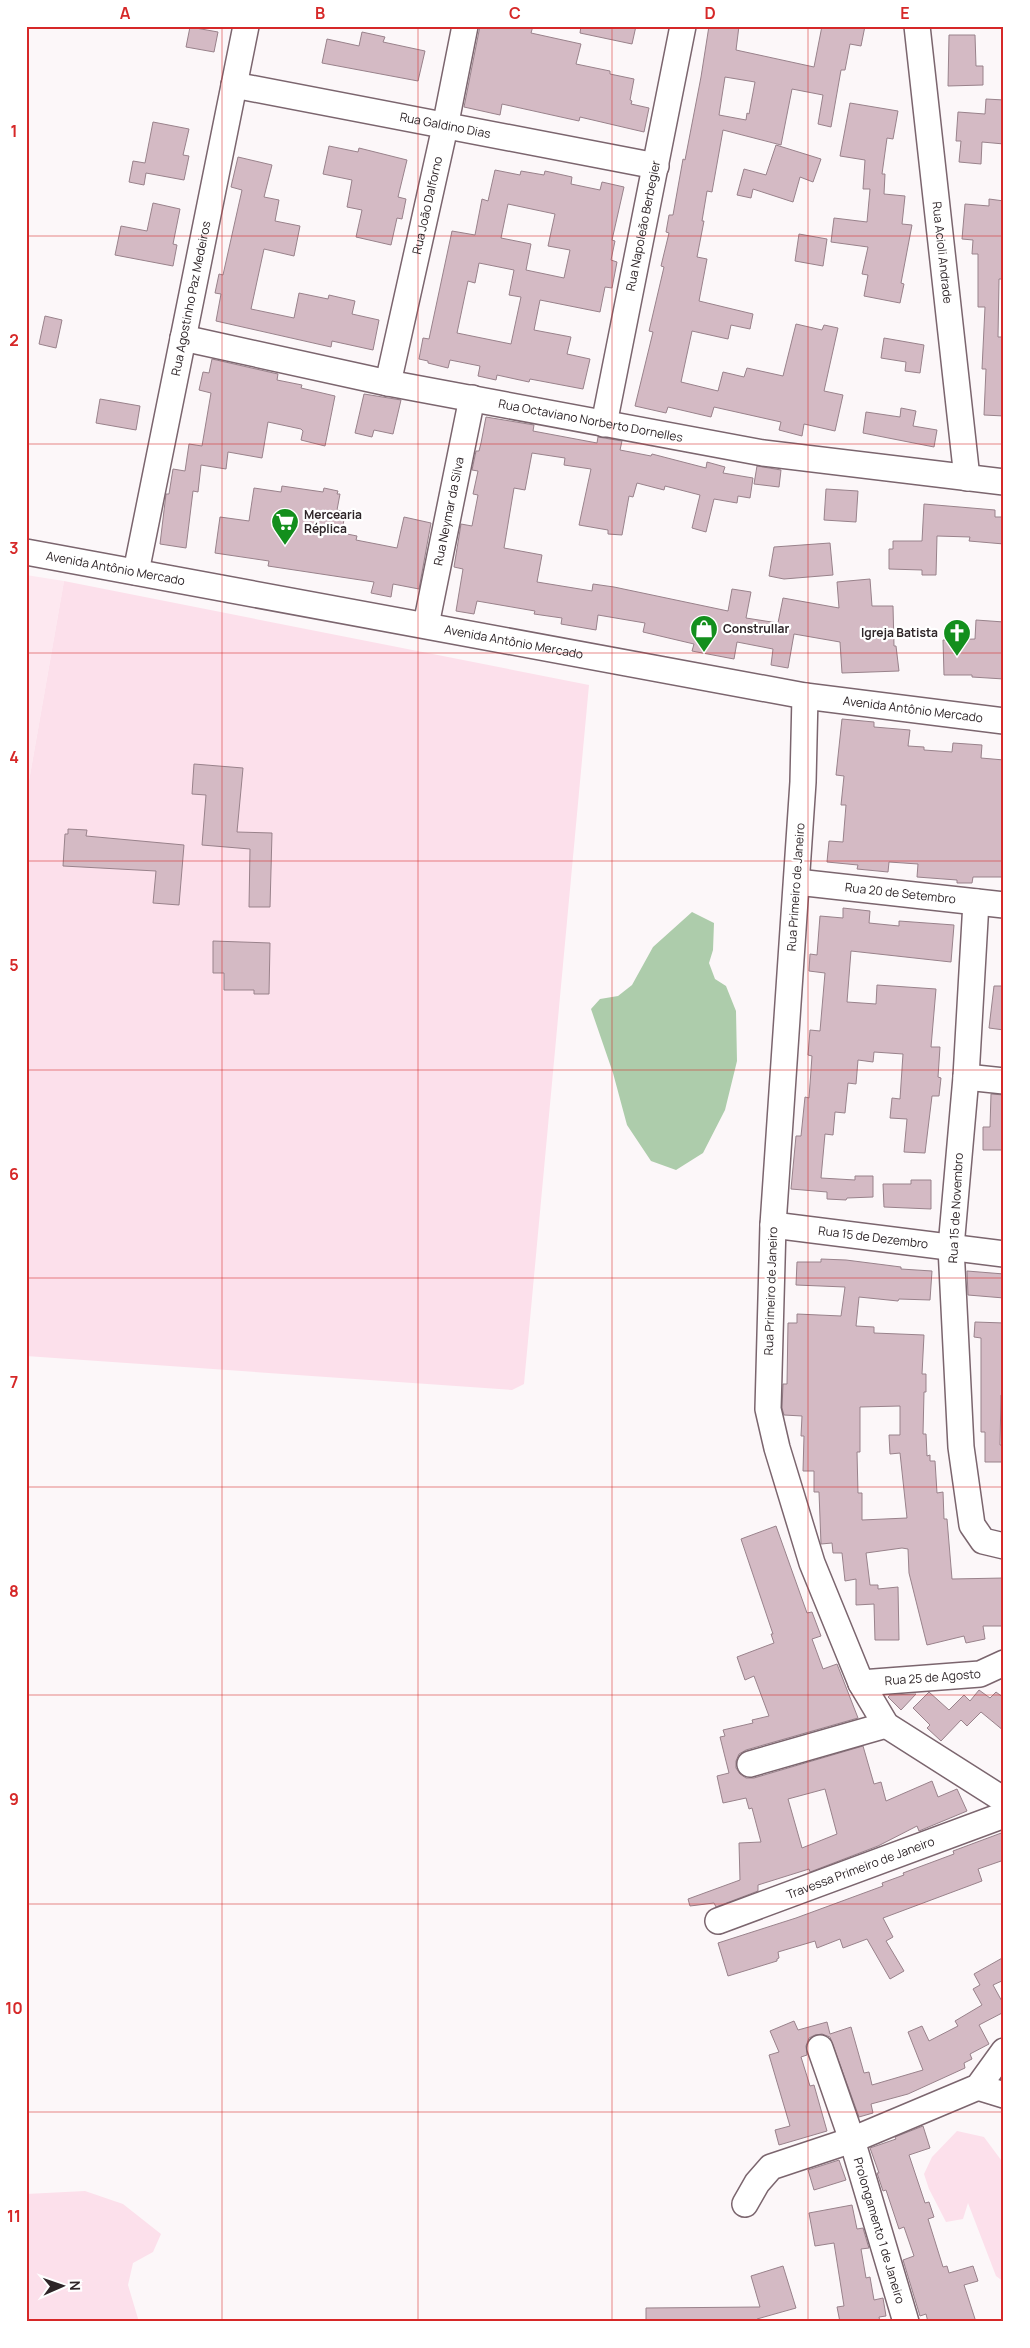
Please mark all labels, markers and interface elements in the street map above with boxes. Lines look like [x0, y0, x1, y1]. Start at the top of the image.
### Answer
text: A [120, 2, 131, 24]
text: B [315, 2, 325, 24]
text: C [509, 2, 521, 24]
text: D [704, 2, 716, 24]
text: E [900, 2, 910, 24]
street label: Rua Galdino Dias [398, 108, 492, 142]
text: 1 [10, 120, 18, 142]
street label: Rua João Dalforno [408, 155, 446, 256]
street label: Rua Napoleão Berbegier [622, 158, 664, 293]
street label: Rua Acioli Andrade [928, 201, 957, 304]
street label: Rua Agostinho Paz Medeiros [167, 220, 214, 377]
text: 2 [9, 329, 19, 351]
street label: Rua Octaviano Norberto Dornelles [497, 395, 684, 446]
street label: Rua Neymar da Silva [429, 455, 468, 567]
place label: Mercearia Réplica [304, 506, 362, 537]
supermarket icon: Mercearia Réplica [270, 507, 300, 546]
text: 3 [9, 537, 19, 559]
street label: Avenida Antônio Mercado [45, 547, 186, 589]
shop icon: Construllar [689, 614, 719, 653]
church icon: Igreja Batista [942, 618, 972, 657]
place label: Construllar [723, 620, 789, 637]
street label: Avenida Antônio Mercado [443, 621, 585, 663]
place label: Igreja Batista [861, 624, 938, 641]
street label: Avenida Antônio Mercado [842, 692, 984, 726]
text: 4 [9, 746, 19, 768]
street label: Rua Primeiro de Janeiro [783, 822, 808, 952]
street label: Rua 20 de Setembro [844, 878, 957, 908]
text: 5 [9, 954, 19, 976]
street label: Rua 15 de Novembro [944, 1152, 967, 1264]
text: 6 [9, 1163, 19, 1185]
street label: Rua 15 de Dezembro [817, 1222, 929, 1252]
street label: Rua Primeiro de Janeiro [760, 1226, 781, 1356]
text: 7 [10, 1371, 18, 1393]
text: 8 [9, 1580, 19, 1602]
street label: Rua 25 de Agosto [884, 1665, 981, 1689]
text: 9 [9, 1788, 19, 1810]
street label: Travessa Primeiro de Janeiro [784, 1832, 937, 1903]
text: 10 [5, 1997, 23, 2019]
street label: Prolongamento 1 de Janeiro [850, 2155, 909, 2306]
text: 11 [7, 2205, 21, 2227]
north arrow [38, 2260, 88, 2310]
text: N [66, 2280, 85, 2291]

